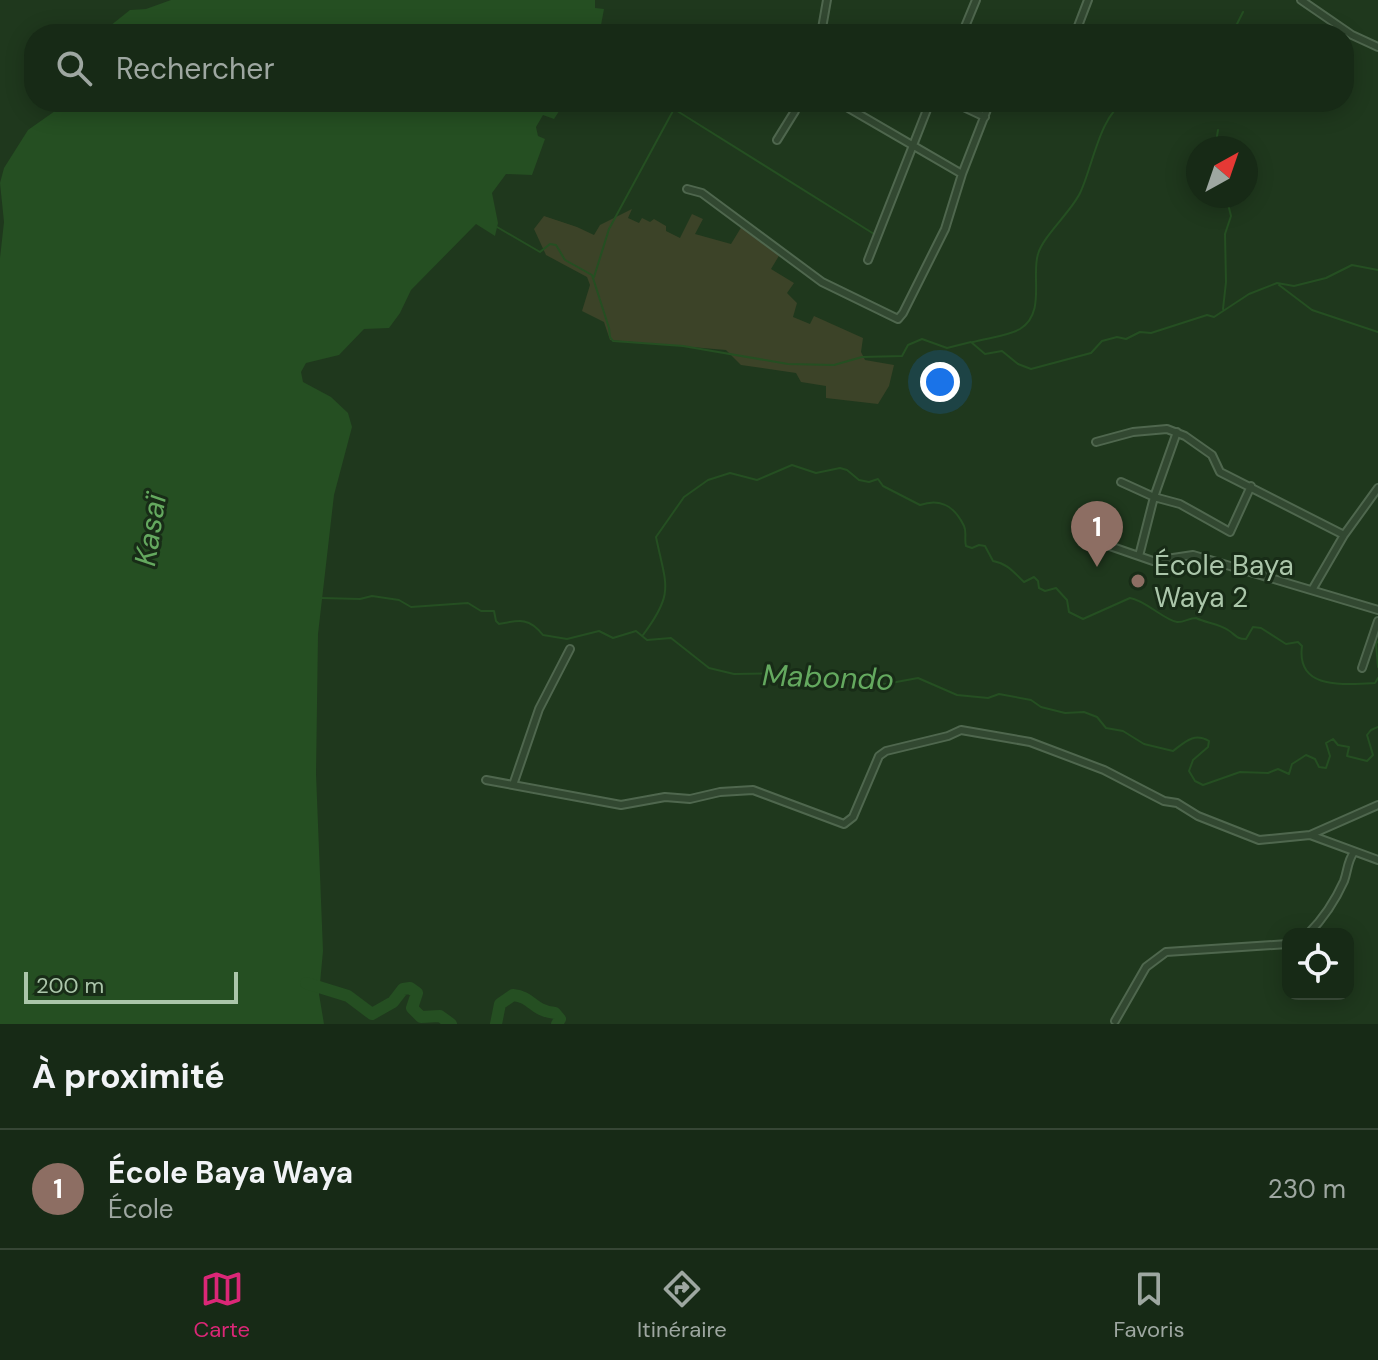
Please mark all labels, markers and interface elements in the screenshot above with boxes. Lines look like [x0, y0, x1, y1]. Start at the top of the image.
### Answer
search box [24, 24, 1354, 112]
icon: search [52, 46, 96, 90]
text: Rechercher [116, 49, 275, 88]
north arrow [1186, 136, 1258, 208]
your location [920, 362, 960, 402]
water label: Kasaï [125, 488, 175, 569]
pin: 1 [1071, 501, 1123, 567]
place label: École Baya Waya 2 [1154, 547, 1294, 616]
marker: École Baya Waya 2 [1129, 572, 1147, 590]
water label: Mabondo [761, 655, 895, 699]
map controls [1282, 928, 1354, 1000]
button: locate [1282, 928, 1354, 1000]
scale bar [24, 968, 238, 1004]
text: 200 m [36, 971, 104, 1000]
text: À proximité [32, 1054, 225, 1099]
text: École Baya Waya [108, 1153, 353, 1192]
text: 1 [53, 1172, 63, 1206]
text: 230 m [1268, 1172, 1346, 1206]
text: École [108, 1192, 174, 1226]
tab: Carte [193, 1267, 250, 1344]
tab: Itinéraire [637, 1267, 727, 1344]
tab: Favoris [1113, 1267, 1185, 1344]

